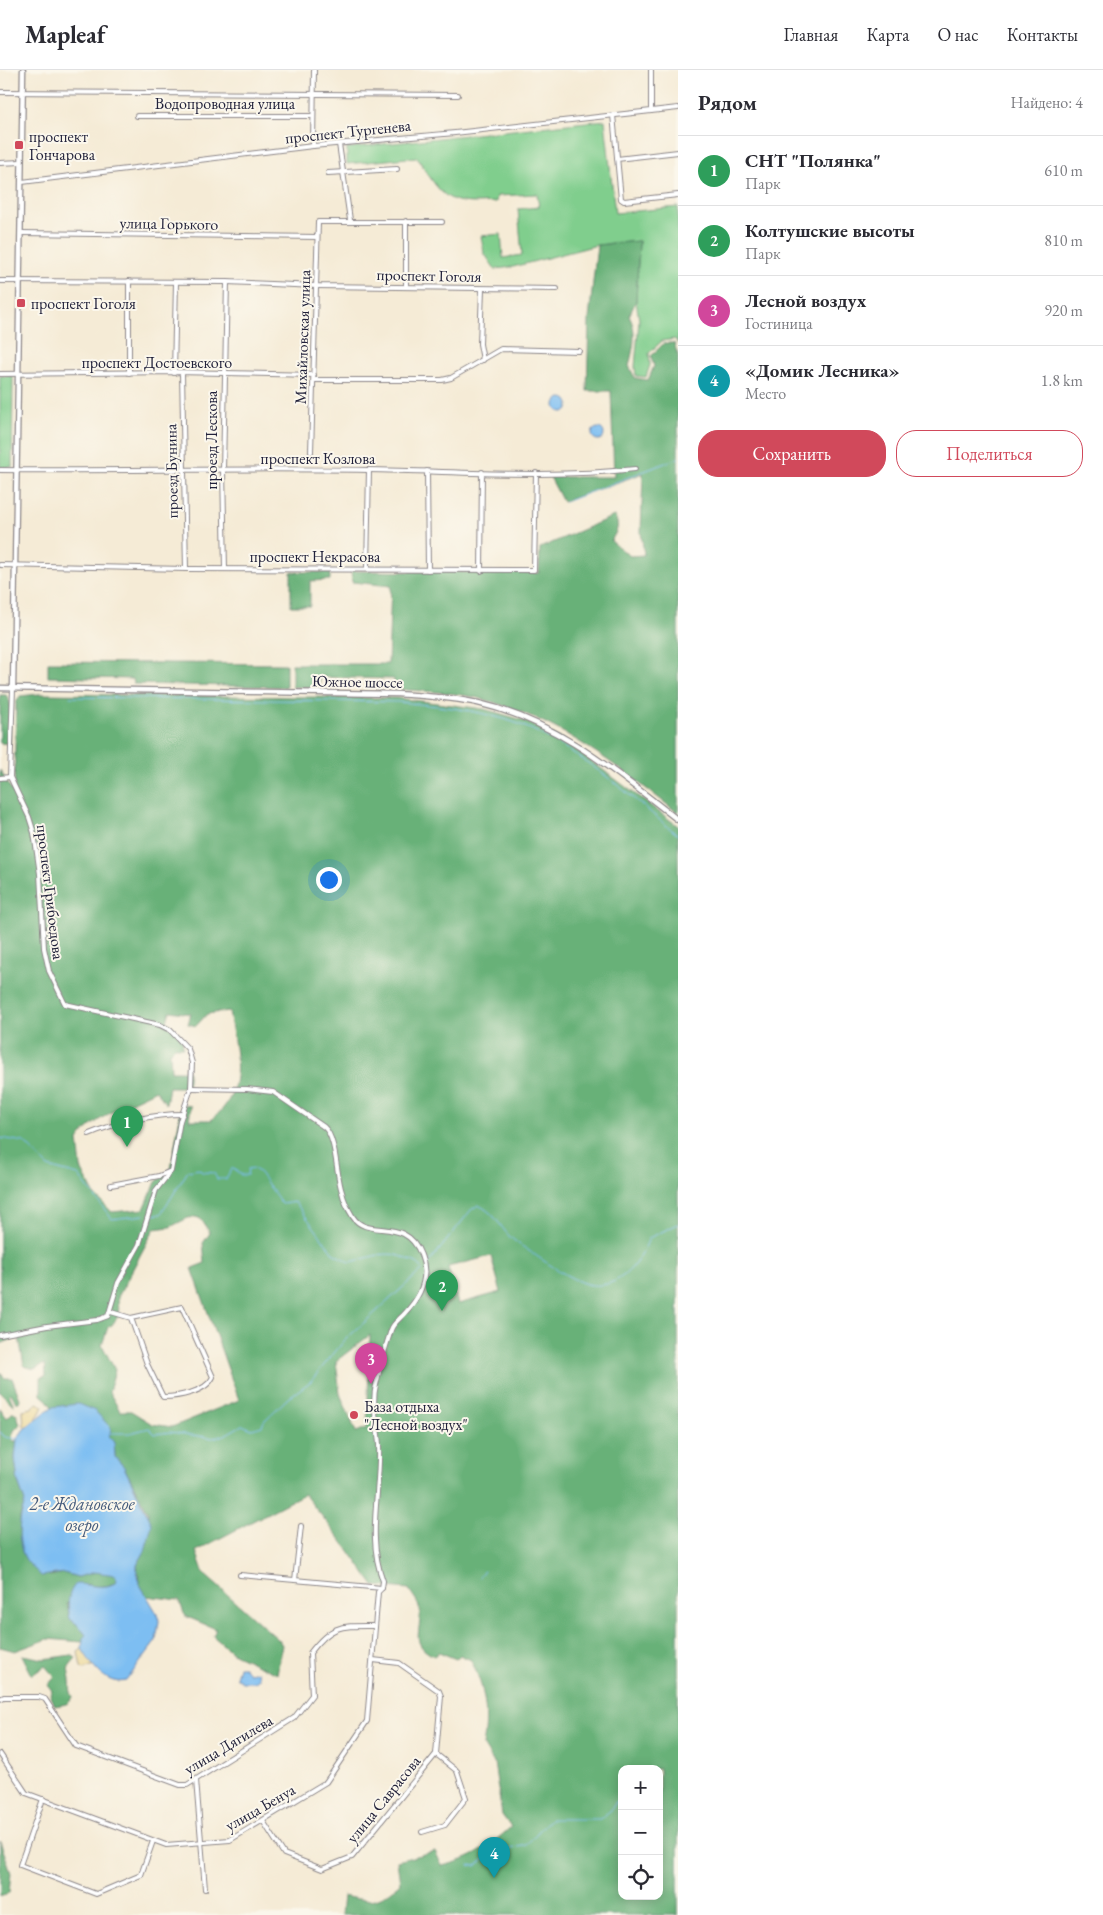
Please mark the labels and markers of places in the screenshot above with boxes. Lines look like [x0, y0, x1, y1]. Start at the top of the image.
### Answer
place label: проспект Гончарова [29, 126, 96, 165]
marker: проспект Гончарова [13, 139, 25, 151]
place label: проспект Гоголя [31, 293, 136, 314]
marker: проспект Гоголя [15, 297, 27, 309]
pin: 1 [111, 1106, 143, 1147]
pin: 2 [426, 1270, 458, 1311]
pin: 3 [355, 1343, 387, 1384]
place label: База отдыха "Лесной воздух" [364, 1396, 468, 1435]
marker: База отдыха "Лесной воздух" [348, 1409, 360, 1421]
pin: 4 [478, 1837, 510, 1878]

